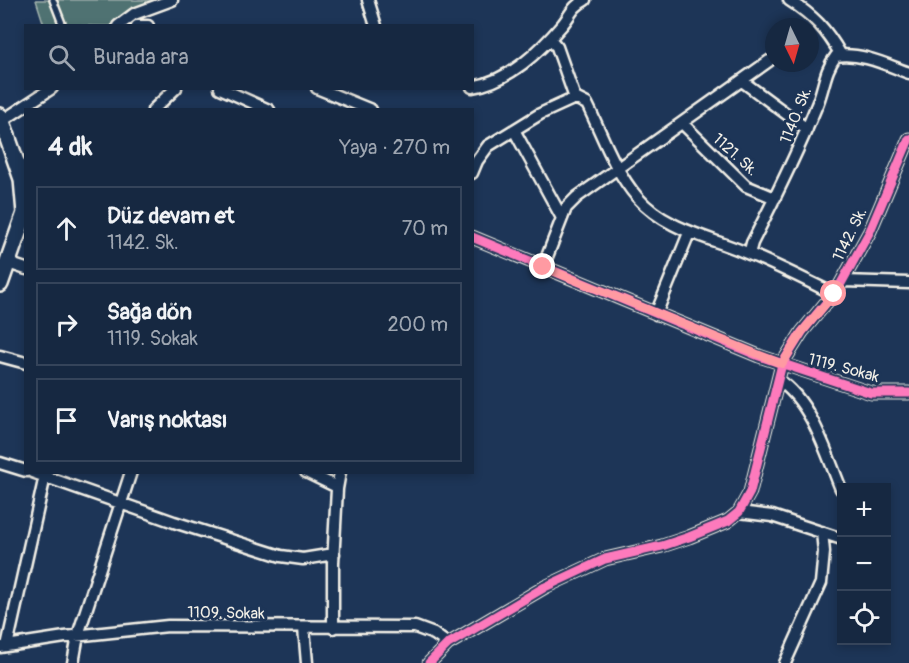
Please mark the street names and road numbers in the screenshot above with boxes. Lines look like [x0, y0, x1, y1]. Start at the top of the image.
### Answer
street label: 1140. Sk. [776, 84, 816, 147]
street label: 1121. Sk. [708, 129, 762, 180]
street label: 1142. Sk. [828, 204, 871, 265]
street label: 1119. Sokak [806, 349, 882, 387]
street label: 1109. Sokak [187, 602, 265, 624]

